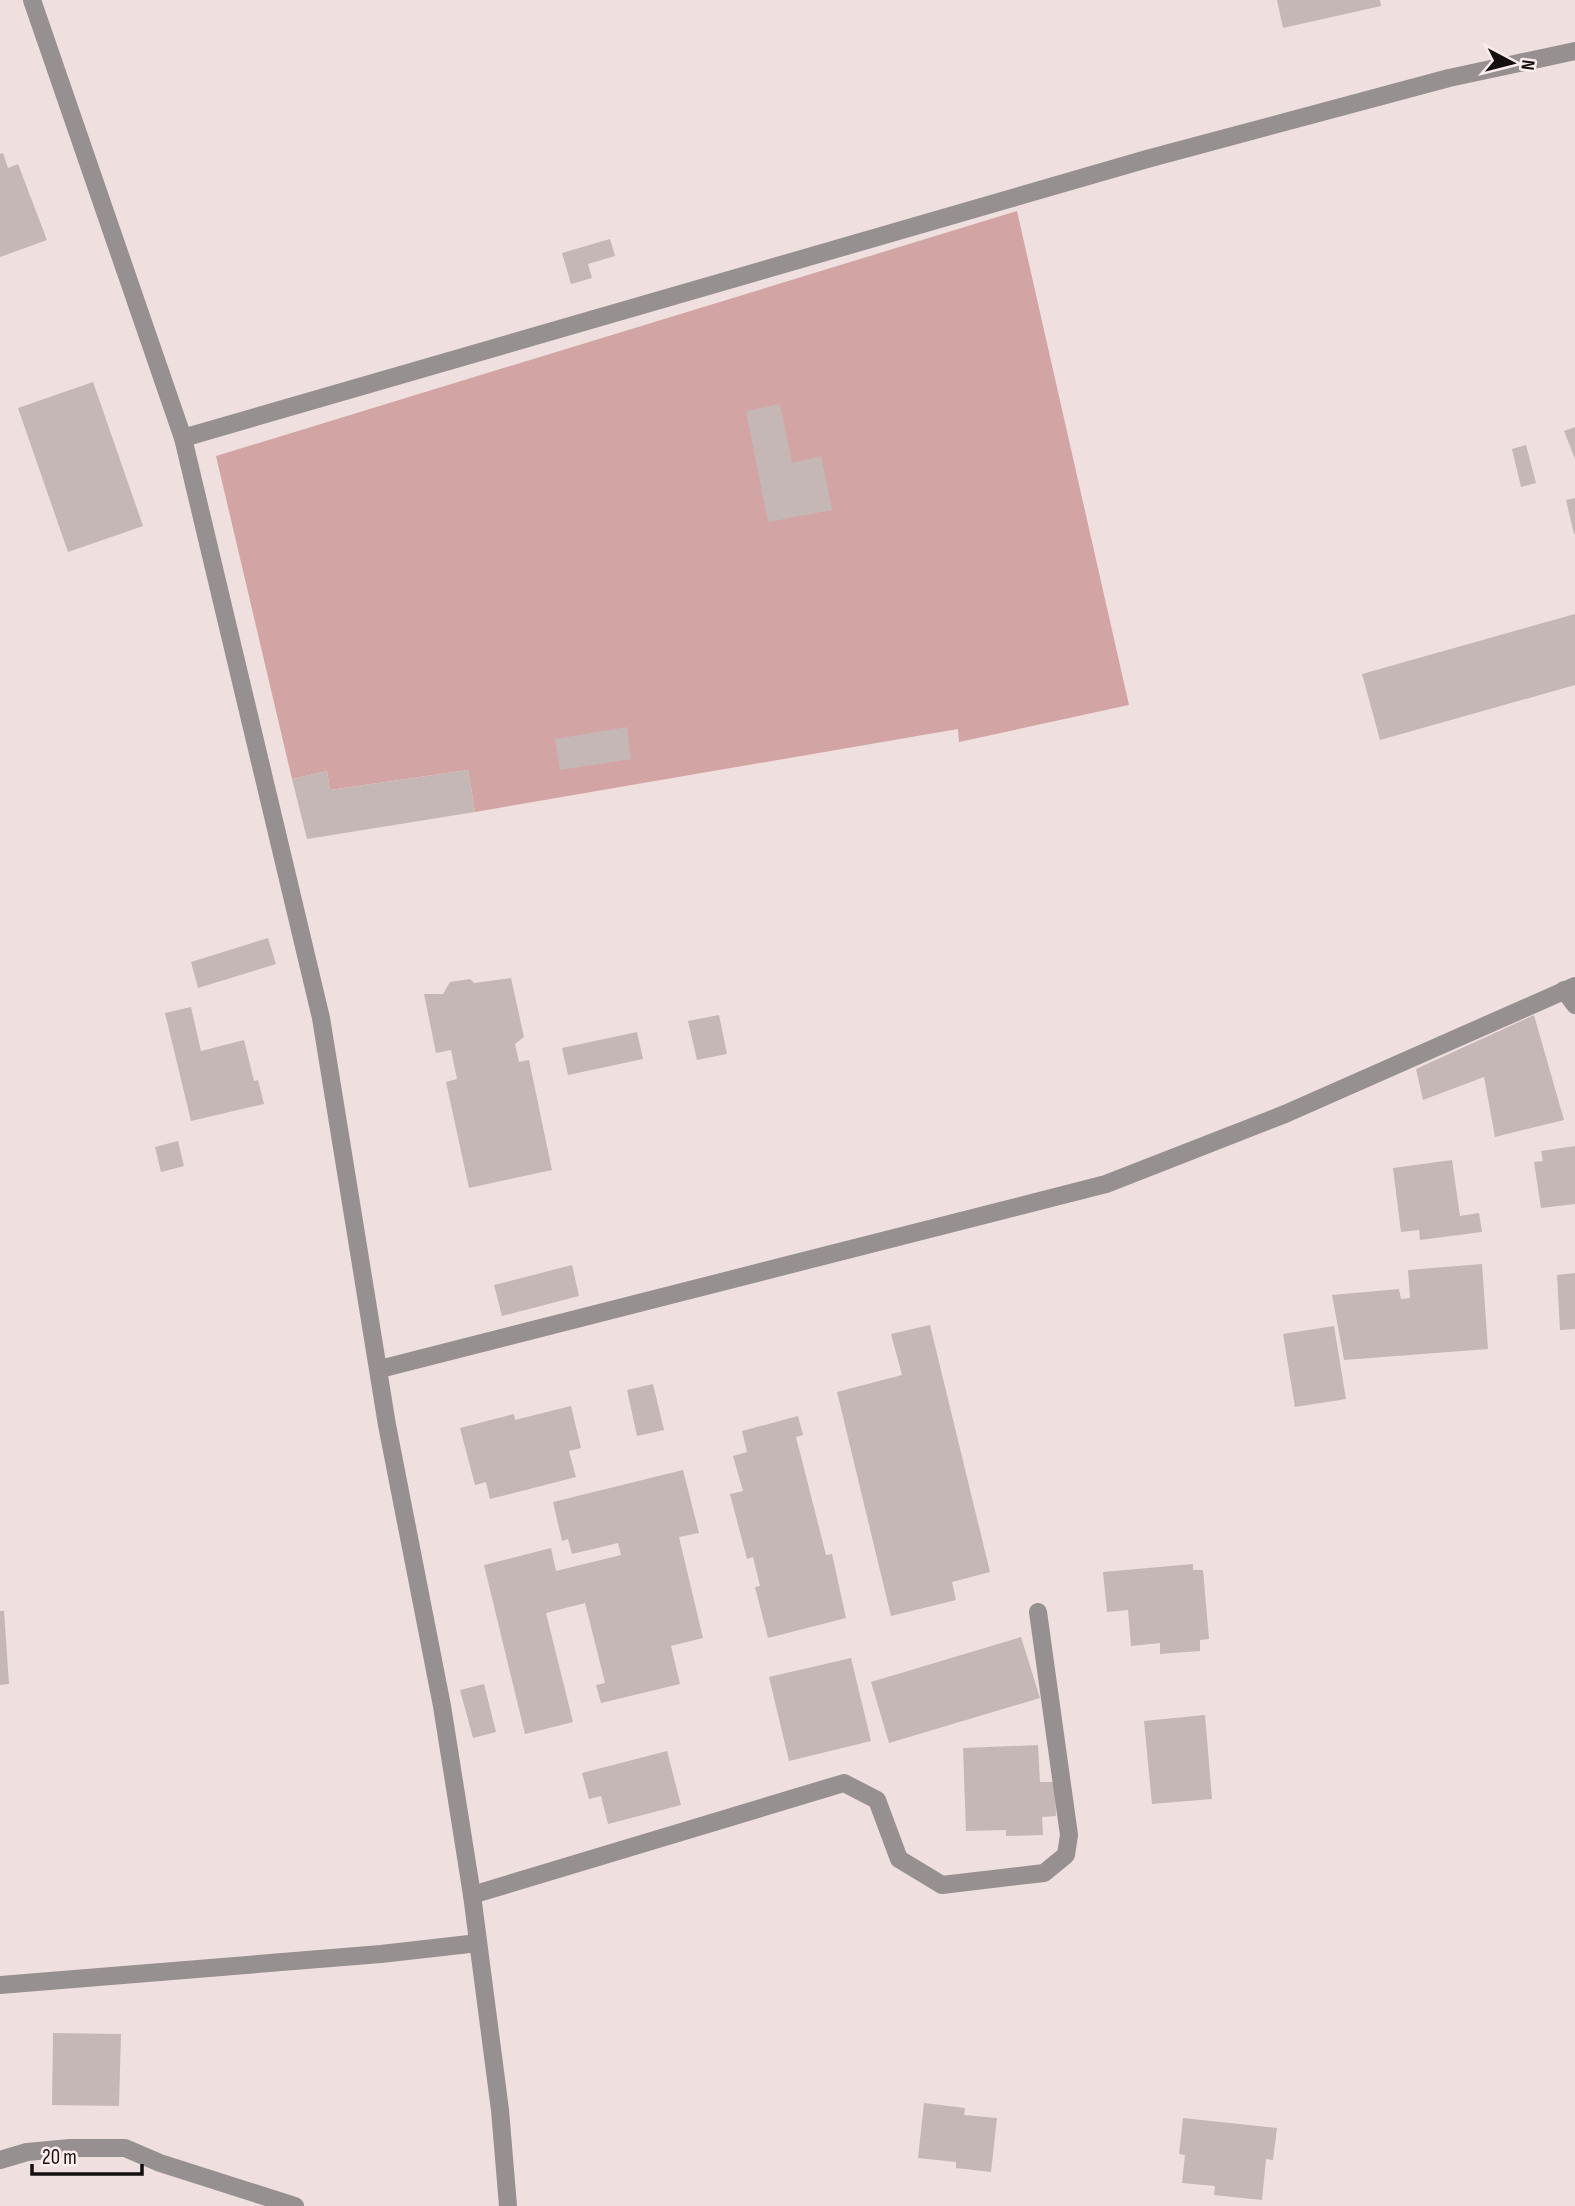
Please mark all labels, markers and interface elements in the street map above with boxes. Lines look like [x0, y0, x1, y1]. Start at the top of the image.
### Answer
north arrow [1477, 28, 1547, 98]
text: N [1515, 58, 1539, 71]
scale bar [32, 2132, 142, 2176]
text: 20 m [42, 2145, 77, 2170]

